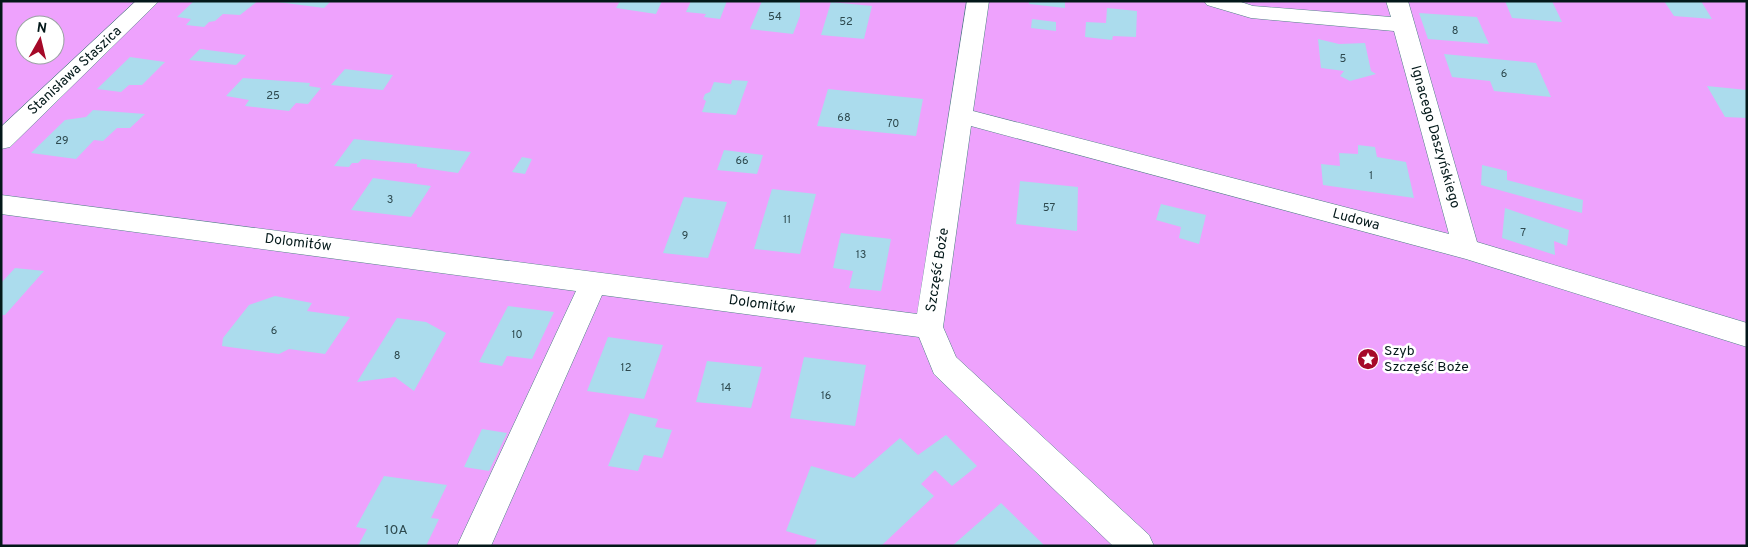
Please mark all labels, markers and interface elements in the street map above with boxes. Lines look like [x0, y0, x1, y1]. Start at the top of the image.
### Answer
house number: 54 [768, 10, 782, 24]
north arrow [15, 15, 65, 65]
house number: 52 [839, 15, 853, 29]
text: N [35, 19, 48, 38]
street label: Stanisława Staszica [24, 23, 126, 119]
house number: 8 [1452, 24, 1458, 38]
house number: 5 [1340, 52, 1347, 66]
street label: Ignacego Daszyńskiego [1406, 64, 1464, 210]
house number: 6 [1501, 67, 1507, 81]
house number: 25 [266, 89, 280, 103]
house number: 68 [837, 111, 851, 125]
house number: 70 [887, 117, 899, 131]
house number: 29 [55, 134, 69, 148]
house number: 66 [735, 154, 749, 168]
house number: 1 [1369, 169, 1373, 183]
house number: 3 [387, 193, 393, 207]
house number: 57 [1043, 201, 1055, 215]
street label: Ludowa [1330, 206, 1382, 234]
house number: 11 [783, 213, 791, 227]
house number: 7 [1520, 226, 1526, 240]
street label: Szczęść Boże [923, 227, 953, 313]
house number: 9 [682, 229, 688, 243]
street label: Dolomitów [264, 230, 332, 256]
house number: 13 [856, 248, 866, 262]
street label: Dolomitów [728, 292, 796, 318]
house number: 6 [271, 324, 277, 338]
house number: 10 [511, 328, 523, 342]
place label: Szyb Szczęść Boże [1384, 343, 1469, 376]
place icon: Szyb Szczęść Boże [1356, 347, 1380, 371]
house number: 8 [394, 349, 400, 363]
house number: 12 [621, 361, 631, 375]
house number: 14 [721, 381, 732, 395]
house number: 16 [821, 389, 831, 403]
house number: 10A [384, 522, 408, 539]

